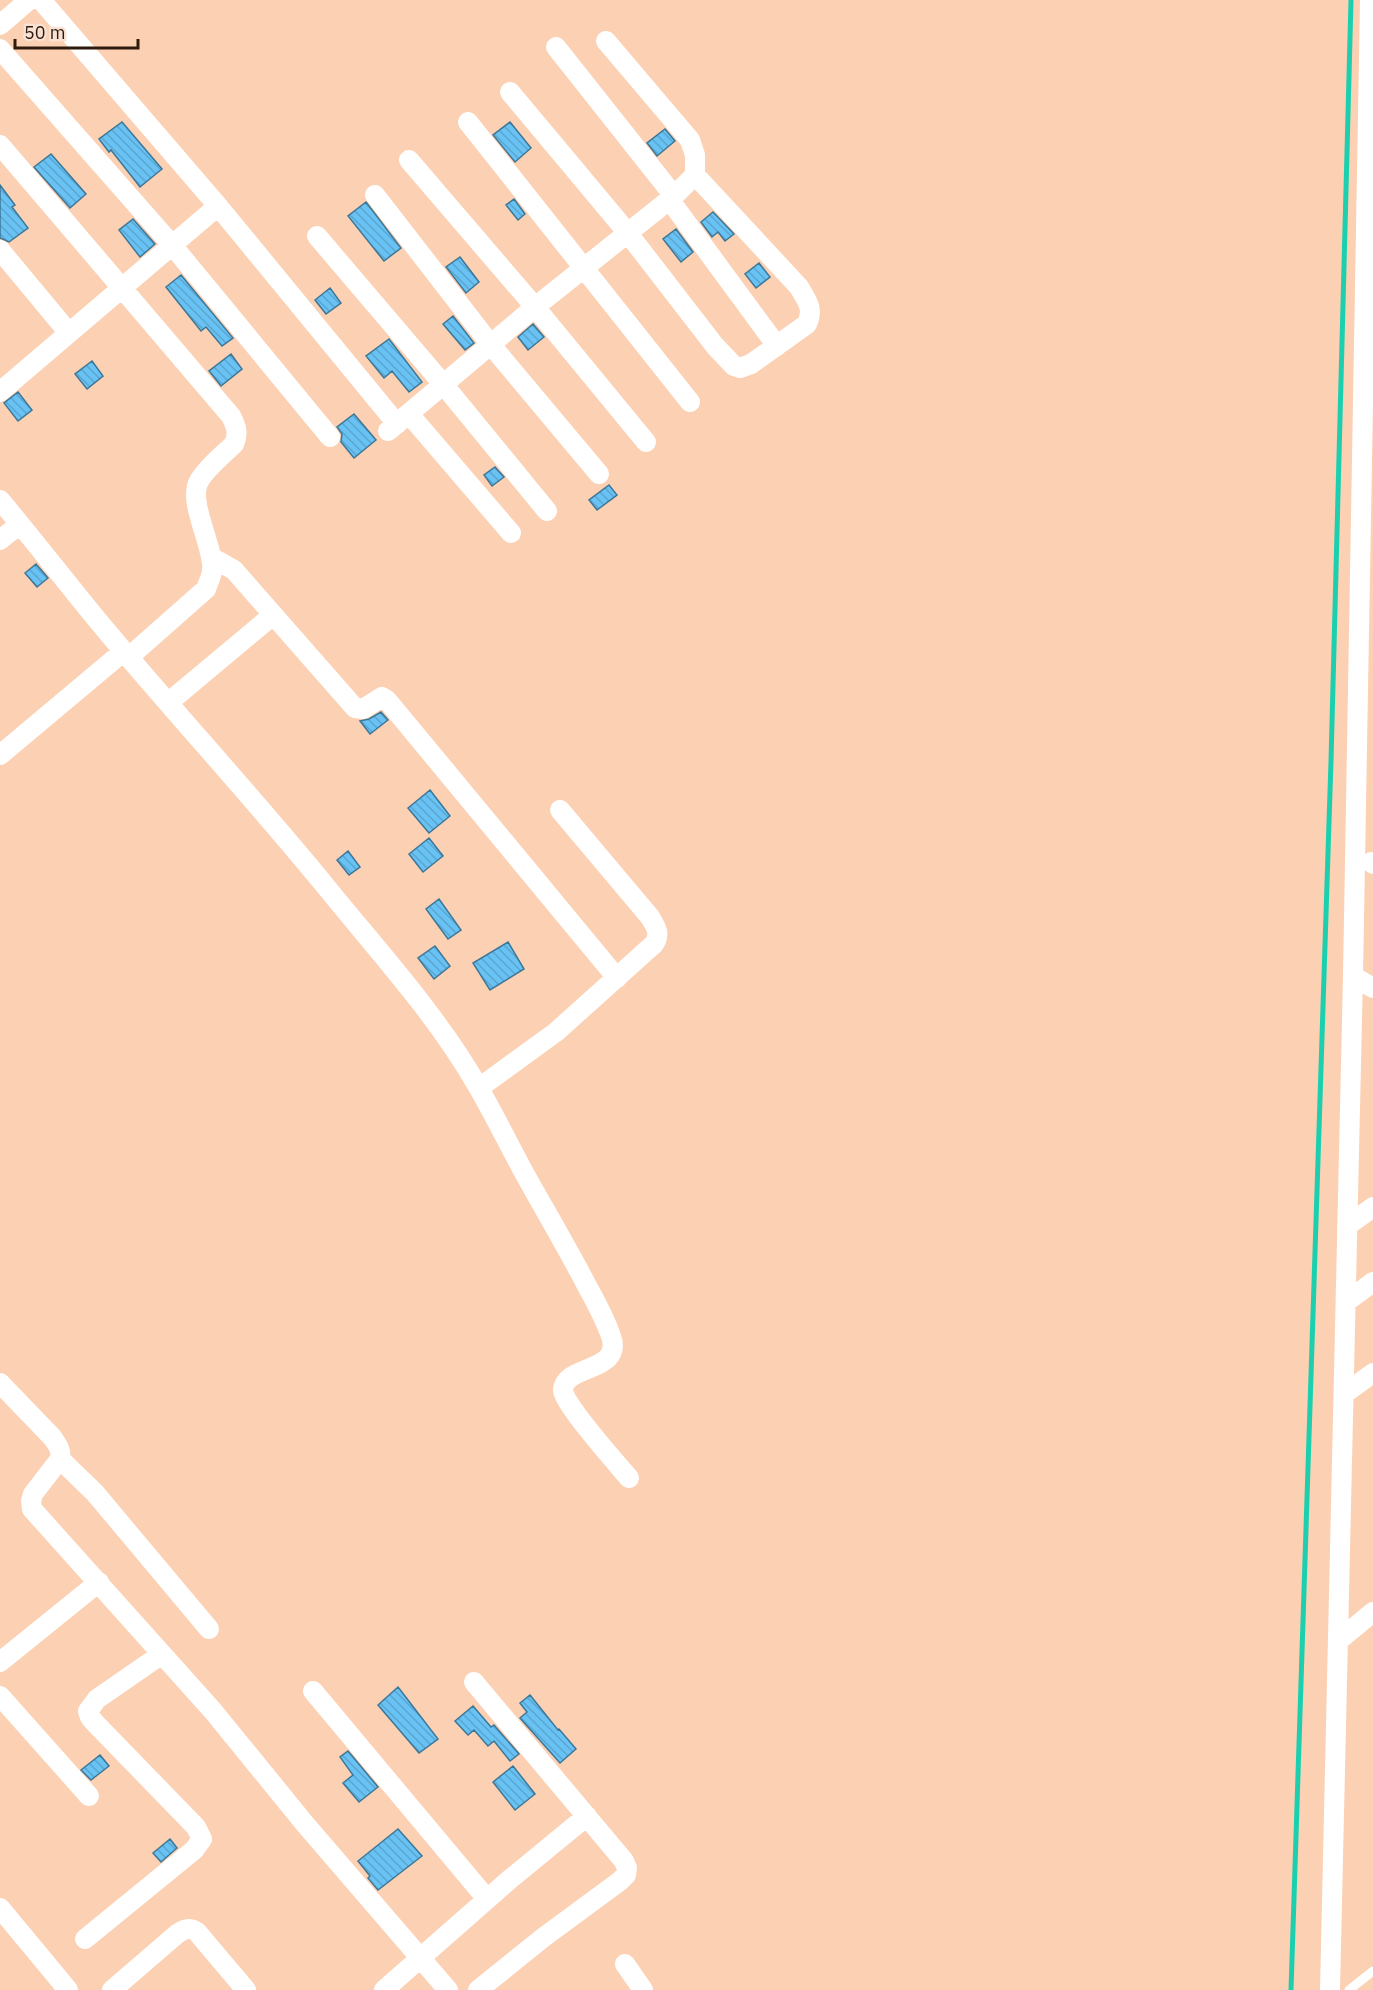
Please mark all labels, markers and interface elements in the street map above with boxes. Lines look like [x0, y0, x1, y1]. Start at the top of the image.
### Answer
scale bar [15, 12, 138, 50]
text: 50 m [24, 21, 66, 44]

